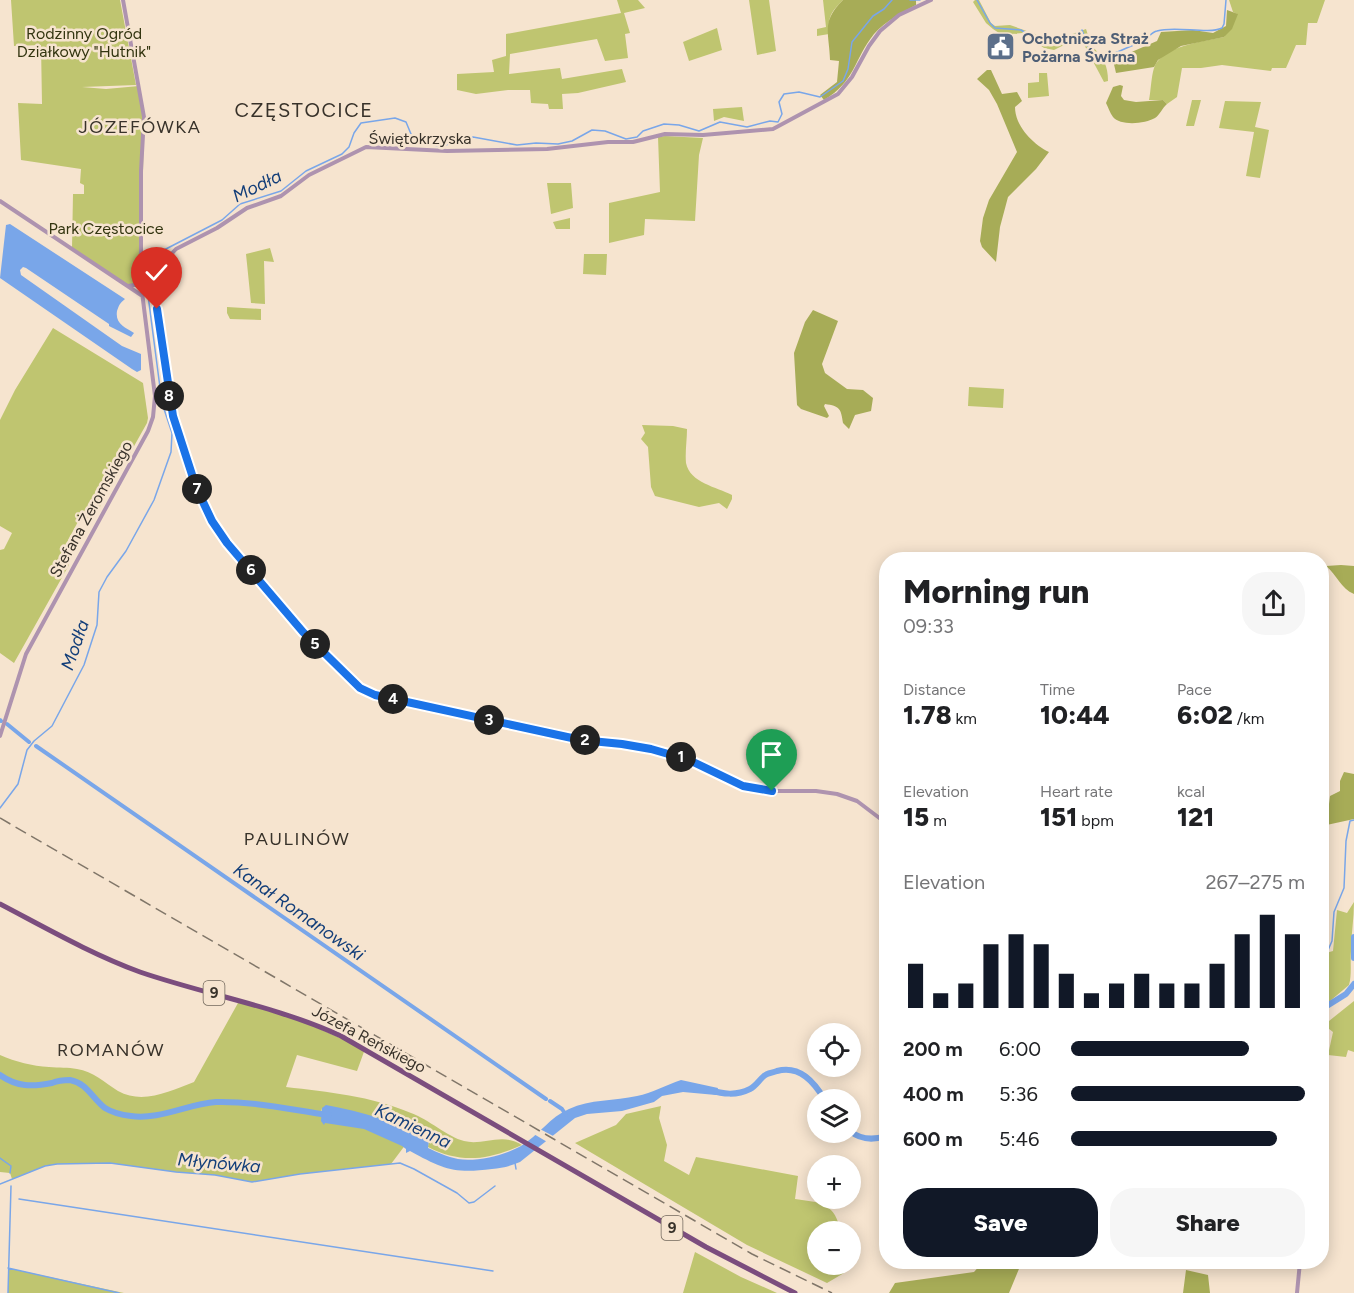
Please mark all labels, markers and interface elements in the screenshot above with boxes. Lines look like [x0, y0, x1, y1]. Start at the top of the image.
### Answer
park label: Rodzinny Ogród Działkowy "Hutnik" [17, 24, 151, 61]
place label: Ochotnicza Straż Pożarna Świrna [1022, 29, 1149, 66]
public building icon: Ochotnicza Straż Pożarna Świrna [985, 31, 1017, 63]
district label: CZĘSTOCICE [234, 98, 374, 122]
district label: JÓZEFÓWKA [79, 116, 201, 138]
street label: Świętokrzyska [369, 129, 471, 148]
water label: Modła [229, 165, 286, 207]
park label: Park Częstocice [48, 219, 164, 238]
pin [131, 247, 182, 309]
icon: check [140, 256, 173, 289]
pin: 8 [154, 381, 184, 411]
text: 8 [164, 386, 174, 405]
street label: Stefana Żeromskiego [46, 437, 136, 581]
pin: 7 [182, 474, 212, 504]
text: 7 [193, 479, 201, 498]
pin: 6 [236, 555, 266, 585]
text: 6 [246, 560, 256, 579]
text: Morning run [903, 572, 1089, 611]
button: share [1242, 572, 1305, 635]
text: 09:33 [903, 614, 954, 638]
water label: Modła [56, 616, 94, 673]
pin: 5 [300, 629, 330, 659]
text: 5 [310, 634, 320, 653]
text: Distance [903, 680, 966, 699]
text: Time [1040, 680, 1075, 699]
text: Pace [1177, 680, 1212, 699]
pin: 4 [378, 684, 408, 714]
text: 4 [388, 689, 398, 708]
text: 1.78 [903, 699, 952, 731]
text: 10:44 [1040, 699, 1110, 731]
text: 6:02 [1177, 699, 1233, 731]
pin: 3 [474, 705, 504, 735]
text: km [952, 709, 977, 728]
text: /km [1233, 709, 1264, 728]
text: 3 [485, 710, 493, 729]
pin: 2 [570, 725, 600, 755]
pin [746, 729, 797, 791]
text: 2 [580, 730, 590, 749]
icon: arrive [755, 738, 788, 771]
pin: 1 [666, 742, 696, 772]
text: 1 [678, 747, 684, 766]
text: Elevation [903, 782, 969, 801]
text: Heart rate [1040, 782, 1113, 801]
text: kcal [1177, 782, 1205, 801]
text: 15 [903, 801, 929, 833]
text: 151 [1040, 801, 1077, 833]
text: 121 [1177, 801, 1214, 833]
text: m [929, 811, 947, 830]
text: bpm [1077, 811, 1114, 830]
district label: PAULINÓW [244, 828, 350, 850]
water label: Kanał Romanowski [229, 859, 369, 966]
text: Elevation [903, 870, 985, 894]
text: 267–275 m [1205, 870, 1305, 894]
road number: 9 [204, 981, 224, 1005]
street label: Józefa Reńskiego [309, 1001, 429, 1077]
map controls [807, 1023, 861, 1275]
button: locate [807, 1023, 861, 1077]
text: 200 m [903, 1037, 963, 1061]
text: 6:00 [999, 1037, 1041, 1061]
district label: ROMANÓW [57, 1039, 165, 1061]
text: 400 m [903, 1082, 964, 1106]
text: 5:36 [999, 1082, 1038, 1106]
button: layers [807, 1089, 861, 1143]
water label: Kamienna [371, 1099, 455, 1153]
text: 600 m [903, 1127, 963, 1151]
text: 5:46 [999, 1127, 1039, 1151]
water label: Młynówka [177, 1148, 262, 1178]
button: + [807, 1155, 861, 1209]
button: Save [903, 1188, 1098, 1257]
button: Share [1110, 1188, 1305, 1257]
road number: 9 [662, 1216, 682, 1240]
button: − [807, 1221, 861, 1275]

